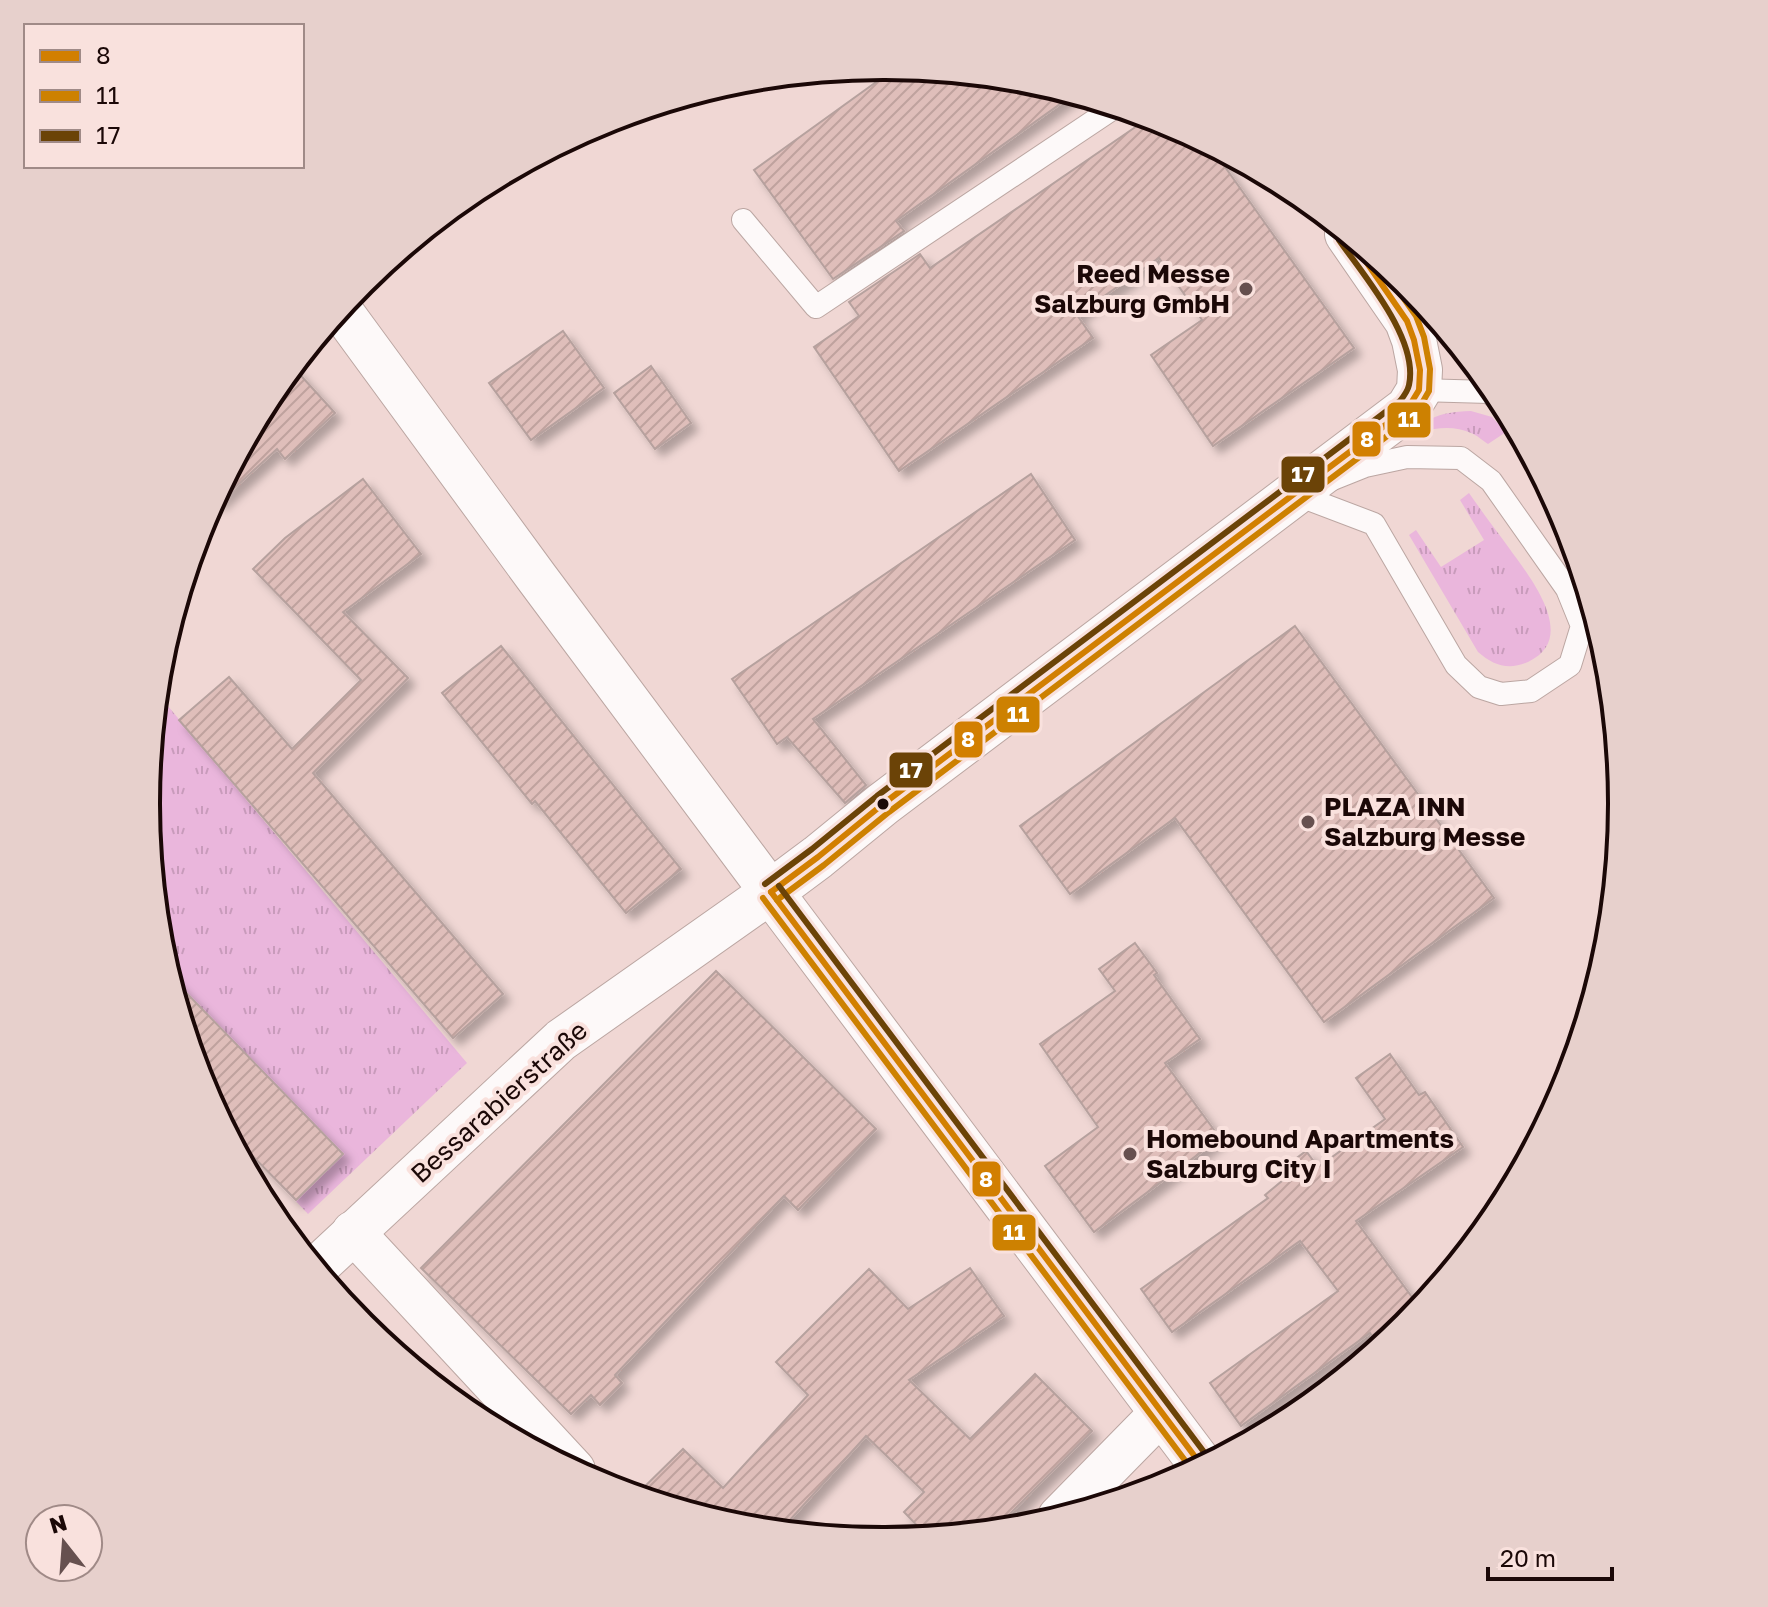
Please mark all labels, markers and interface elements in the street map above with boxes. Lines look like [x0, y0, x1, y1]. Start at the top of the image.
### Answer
legend [24, 24, 304, 168]
text: 8 [96, 40, 111, 69]
text: 11 [96, 80, 119, 109]
text: 17 [96, 120, 120, 149]
place label: Reed Messe Salzburg GmbH [1034, 258, 1230, 319]
marker: Reed Messe Salzburg GmbH [1237, 280, 1255, 298]
line badge: 11 [1386, 401, 1432, 439]
text: 11 [1398, 405, 1420, 432]
line badge: 8 [1351, 420, 1382, 458]
text: 8 [1360, 425, 1374, 452]
line badge: 17 [1280, 455, 1326, 494]
text: 17 [1291, 460, 1315, 487]
line badge: 11 [995, 695, 1041, 734]
text: 11 [1007, 700, 1029, 727]
line badge: 8 [953, 720, 984, 759]
text: 8 [961, 725, 975, 752]
line badge: 17 [888, 751, 934, 789]
text: 17 [899, 756, 923, 783]
place label: PLAZA INN Salzburg Messe [1324, 791, 1525, 852]
unlabelled marker [875, 796, 891, 812]
marker: PLAZA INN Salzburg Messe [1299, 813, 1317, 831]
street label: Bessarabierstraße [404, 1014, 593, 1189]
place label: Homebound Apartments Salzburg City I [1146, 1123, 1454, 1184]
marker: Homebound Apartments Salzburg City I [1121, 1145, 1139, 1163]
line badge: 8 [971, 1160, 1002, 1198]
text: 8 [979, 1165, 993, 1192]
line badge: 11 [991, 1213, 1037, 1252]
text: 11 [1003, 1218, 1025, 1245]
north arrow [24, 1503, 104, 1583]
text: N [46, 1508, 70, 1539]
scale bar [1488, 1531, 1612, 1581]
text: 20 m [1500, 1543, 1556, 1572]

